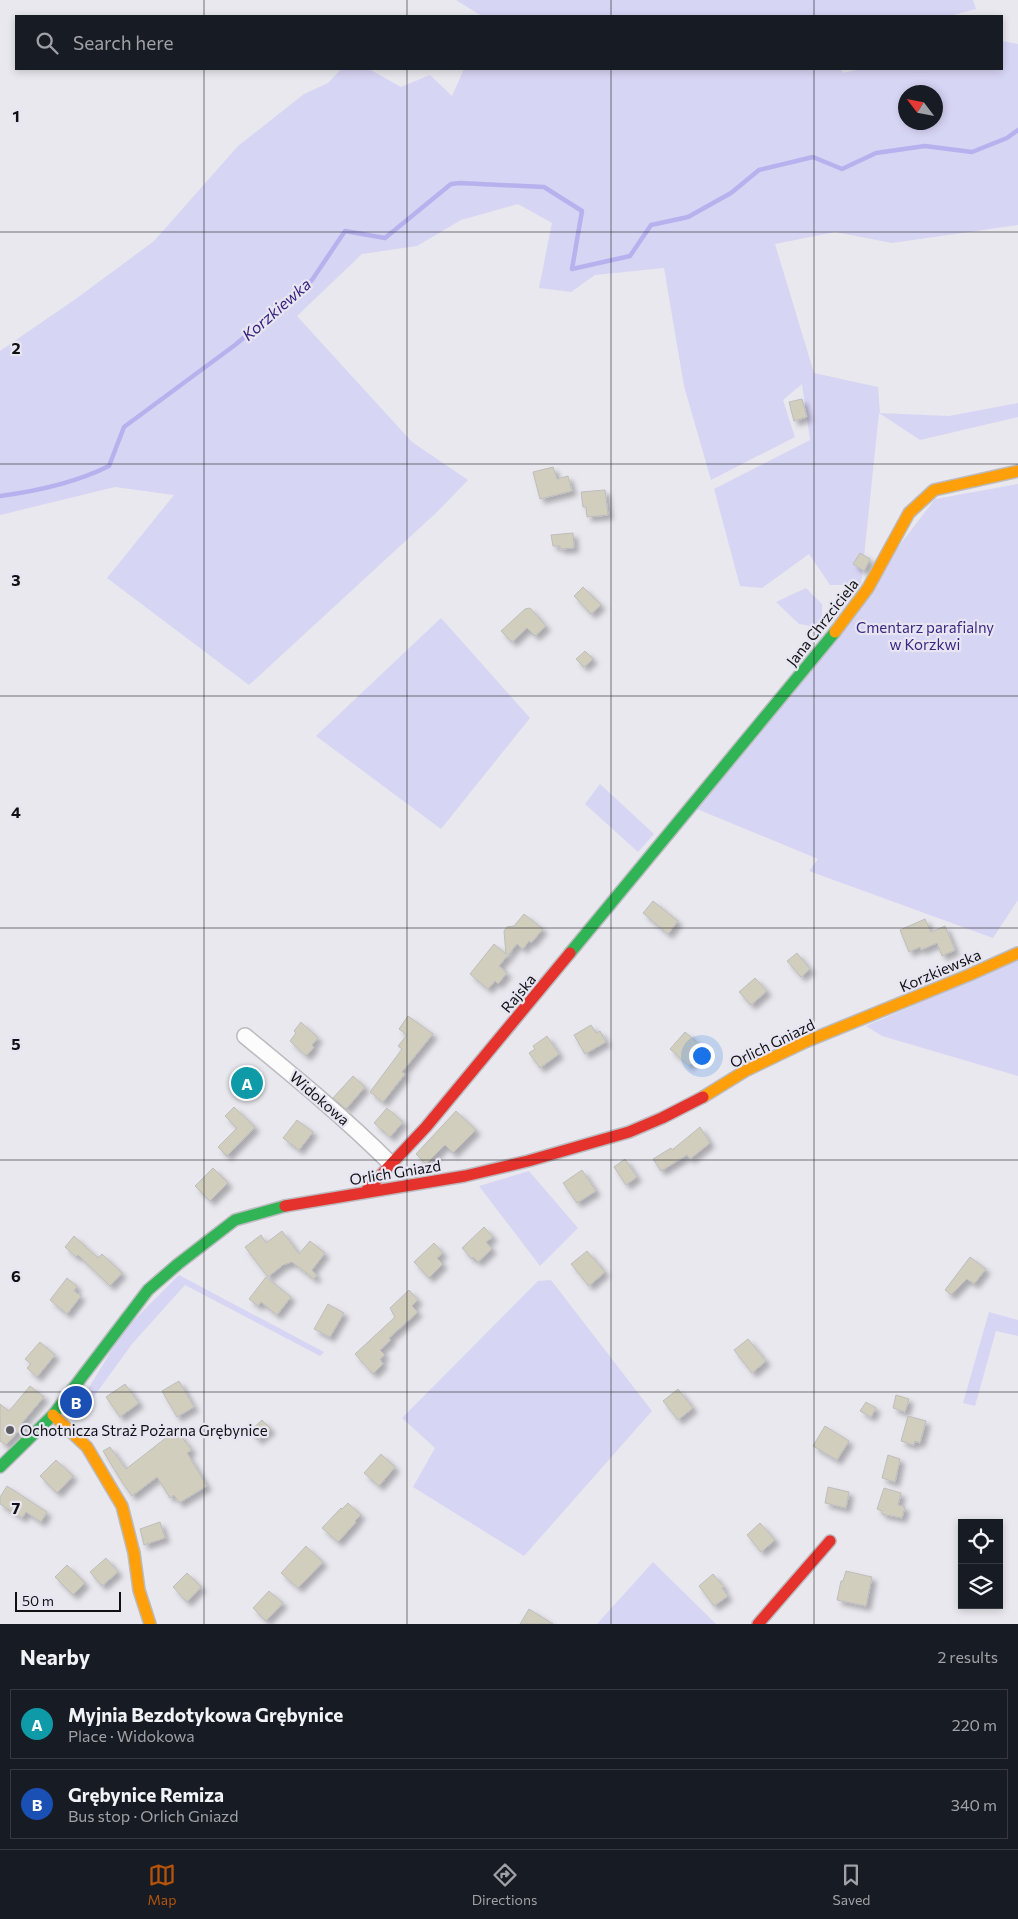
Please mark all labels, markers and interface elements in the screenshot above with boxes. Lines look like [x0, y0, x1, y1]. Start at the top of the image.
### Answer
search box [15, 15, 1003, 70]
icon: search [33, 29, 61, 57]
text: Search here [73, 31, 173, 54]
north arrow [898, 85, 943, 130]
text: 1 [12, 106, 20, 125]
water label: Korzkiewka [238, 274, 314, 344]
text: 2 [11, 338, 21, 357]
text: 3 [11, 570, 21, 589]
street label: Jana Chrzciciela [782, 575, 862, 669]
park label: Cmentarz parafialny w Korzkwi [856, 618, 994, 653]
text: 4 [11, 802, 21, 821]
street label: Korzkiewska [897, 945, 983, 995]
street label: Rajska [497, 970, 539, 1016]
street label: Orlich Gniazd [727, 1015, 817, 1071]
text: 5 [11, 1034, 21, 1053]
your location [689, 1043, 715, 1069]
pin: A [231, 1064, 263, 1102]
street label: Widokowa [287, 1067, 353, 1129]
street label: Orlich Gniazd [348, 1156, 442, 1188]
text: 6 [11, 1266, 21, 1285]
pin: B [60, 1383, 92, 1421]
place label: Ochotnicza Straż Pożarna Grębynice [20, 1421, 268, 1439]
marker: Ochotnicza Straż Pożarna Grębynice [4, 1424, 16, 1436]
text: 7 [12, 1498, 21, 1517]
map controls [958, 1519, 1003, 1609]
button: locate [958, 1519, 1003, 1564]
button: layers [958, 1564, 1003, 1609]
scale bar [15, 1589, 121, 1612]
text: 50 m [22, 1592, 54, 1609]
text: Nearby [20, 1644, 90, 1669]
text: 2 results [937, 1647, 998, 1666]
text: Myjnia Bezdotykowa Grębynice [68, 1703, 343, 1726]
text: A [31, 1715, 43, 1734]
text: 220 m [952, 1715, 997, 1734]
text: Place · Widokowa [68, 1726, 195, 1745]
text: Grębynice Remiza [68, 1783, 224, 1806]
text: B [32, 1795, 42, 1814]
text: 340 m [951, 1795, 997, 1814]
text: Bus stop · Orlich Gniazd [68, 1806, 239, 1825]
tab: Map [148, 1861, 176, 1908]
tab: Directions [472, 1861, 537, 1908]
tab: Saved [833, 1861, 870, 1908]

